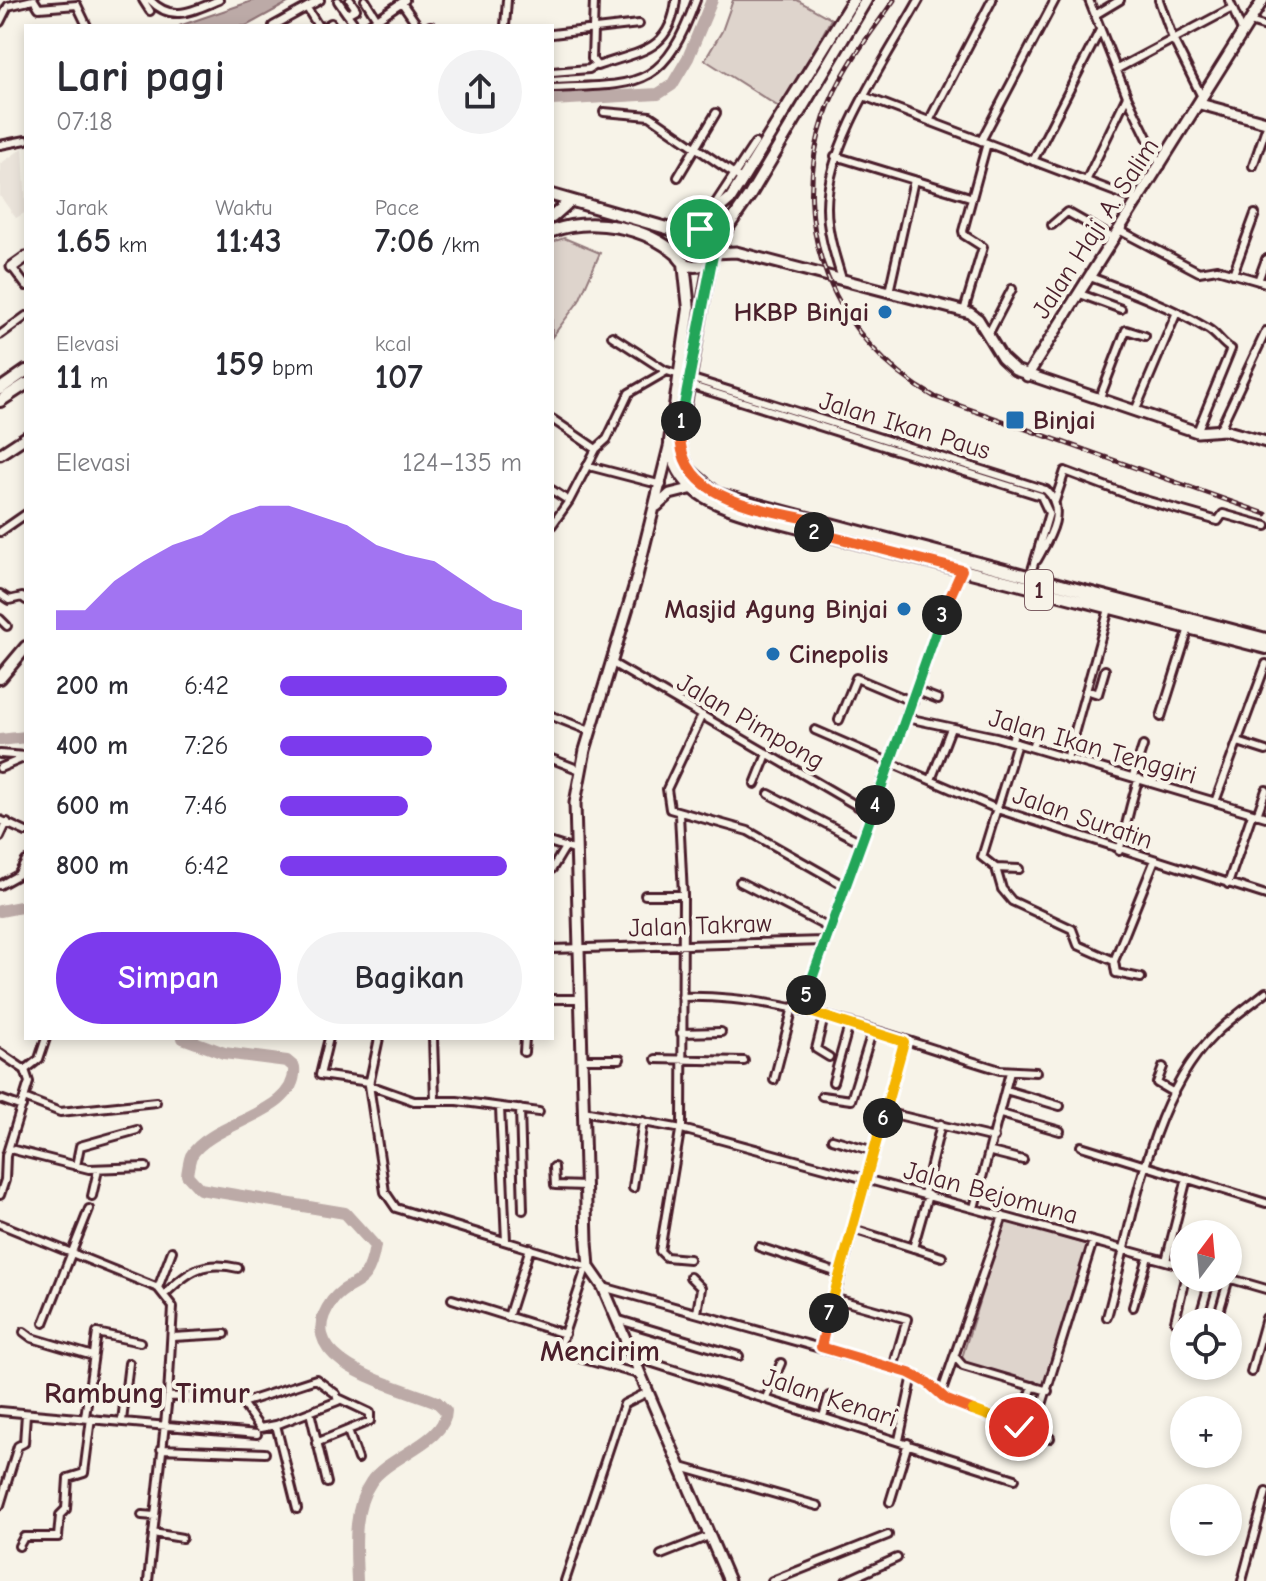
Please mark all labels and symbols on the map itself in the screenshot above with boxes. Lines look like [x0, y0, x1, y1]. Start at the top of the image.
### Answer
street label: Jalan Haji A. Salim [1026, 133, 1165, 324]
pin [666, 195, 734, 263]
place label: HKBP Binjai [734, 298, 869, 328]
marker: HKBP Binjai [876, 303, 894, 321]
street label: Jalan Ikan Paus [816, 386, 994, 466]
pin: 1 [661, 401, 701, 441]
place label: Binjai [1033, 406, 1096, 436]
marker: Binjai [1004, 409, 1026, 431]
pin: 2 [794, 512, 834, 552]
road number: 1 [1025, 570, 1053, 610]
place label: Masjid Agung Binjai [665, 595, 888, 625]
pin: 3 [922, 595, 962, 635]
marker: Masjid Agung Binjai [895, 600, 913, 618]
place label: Cinepolis [789, 640, 888, 670]
marker: Cinepolis [764, 645, 782, 663]
street label: Jalan Pimpong [671, 668, 830, 776]
street label: Jalan Ikan Tenggiri [985, 703, 1200, 791]
street label: Jalan Suratin [1009, 780, 1157, 856]
pin: 4 [855, 785, 895, 825]
street label: Jalan Takraw [628, 908, 773, 943]
pin: 5 [786, 975, 826, 1015]
pin: 6 [863, 1098, 903, 1138]
street label: Jalan Bejomuna [900, 1155, 1081, 1231]
north arrow [1170, 1220, 1242, 1292]
pin: 7 [809, 1293, 849, 1333]
district label: Mencirim [540, 1334, 660, 1369]
street label: Jalan Kenari [759, 1362, 900, 1434]
district label: Rambung Timur [44, 1376, 250, 1411]
pin [985, 1393, 1053, 1461]

